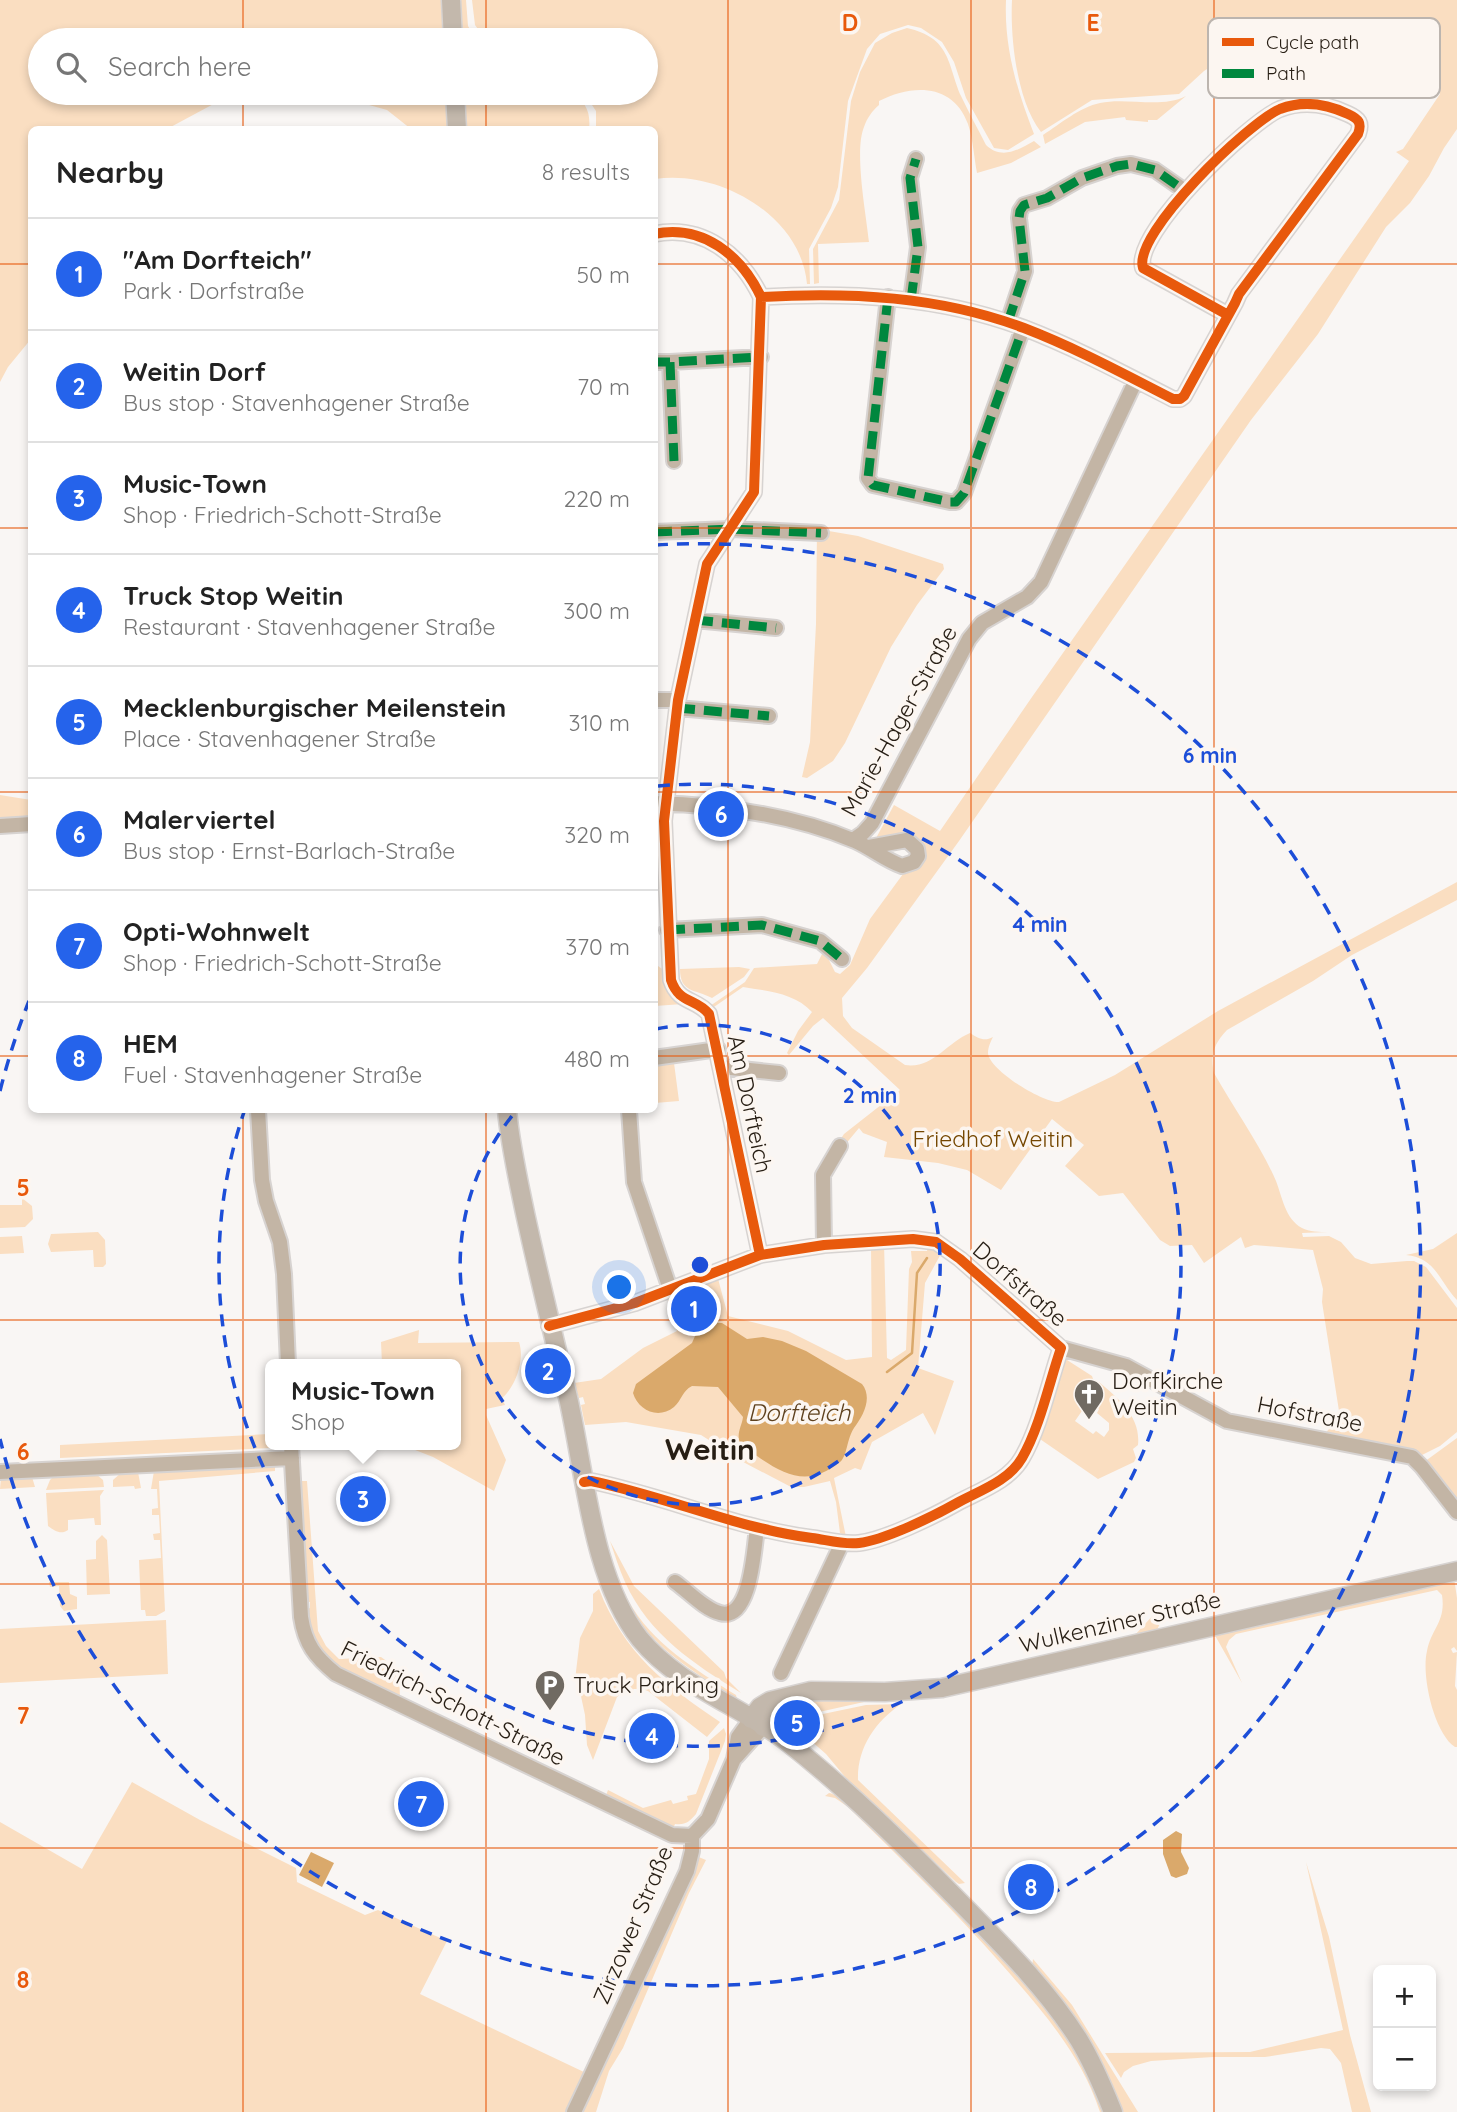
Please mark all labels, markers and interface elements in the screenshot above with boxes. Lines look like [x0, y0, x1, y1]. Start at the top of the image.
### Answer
text: D [842, 8, 858, 37]
text: E [1086, 8, 1100, 37]
legend [1208, 18, 1440, 98]
search box [28, 28, 658, 105]
text: Cycle path [1266, 30, 1359, 54]
icon: search [52, 48, 90, 86]
text: Search here [108, 50, 252, 83]
text: Path [1266, 61, 1306, 85]
text: Nearby [56, 153, 164, 191]
text: 8 results [542, 157, 630, 186]
text: "Am Dorfteich" [123, 243, 312, 276]
text: 1 [75, 260, 83, 289]
text: 50 m [577, 260, 630, 289]
text: Park · Dorfstraße [123, 276, 305, 305]
text: Weitin Dorf [123, 355, 266, 388]
text: 2 [72, 372, 86, 401]
text: 70 m [577, 372, 630, 401]
text: Bus stop · Stavenhagener Straße [123, 388, 470, 417]
text: Music-Town [123, 467, 267, 500]
text: 3 [73, 484, 85, 513]
text: 220 m [564, 484, 630, 513]
text: Shop · Friedrich-Schott-Straße [123, 500, 442, 529]
text: Truck Stop Weitin [123, 579, 344, 612]
text: 4 [72, 596, 86, 625]
text: 300 m [563, 596, 630, 625]
text: Restaurant · Stavenhagener Straße [123, 612, 496, 641]
street label: Marie-Hager-Straße [834, 620, 963, 821]
text: Mecklenburgischer Meilenstein [123, 691, 506, 724]
text: 5 [72, 708, 86, 737]
text: 310 m [568, 708, 630, 737]
text: Place · Stavenhagener Straße [123, 724, 436, 753]
text: 6 min [1183, 742, 1237, 768]
pin: 6 [698, 788, 744, 840]
text: Malerviertel [123, 803, 276, 836]
text: 6 [73, 820, 85, 849]
text: 320 m [564, 820, 630, 849]
text: Bus stop · Ernst-Barlach-Straße [123, 836, 455, 865]
text: 4 min [1012, 911, 1068, 937]
text: Opti-Wohnwelt [123, 915, 310, 948]
text: 7 [73, 932, 85, 961]
text: 370 m [565, 932, 630, 961]
text: Shop · Friedrich-Schott-Straße [123, 948, 442, 977]
text: HEM [123, 1027, 178, 1060]
street label: Am Dorfteich [722, 1032, 779, 1176]
text: 8 [73, 1044, 85, 1073]
text: 480 m [565, 1044, 630, 1073]
text: Fuel · Stavenhagener Straße [123, 1060, 422, 1089]
text: 2 min [843, 1082, 897, 1108]
park label: Friedhof Weitin [913, 1124, 1073, 1153]
text: 5 [16, 1173, 30, 1202]
street label: Dorfstraße [967, 1235, 1074, 1333]
centre of rings [688, 1253, 712, 1277]
your location [602, 1270, 636, 1304]
pin: 1 [671, 1283, 717, 1335]
pin: 2 [525, 1345, 571, 1397]
popup [265, 1359, 461, 1450]
place label: Dorfkirche Weitin [1112, 1366, 1223, 1421]
text: Music-Town [291, 1374, 435, 1407]
church icon: Dorfkirche Weitin [1072, 1377, 1106, 1421]
street label: Hofstraße [1255, 1389, 1365, 1438]
water label: Dorfteich [748, 1397, 851, 1427]
text: Shop [291, 1407, 345, 1436]
district label: Weitin [665, 1430, 755, 1468]
text: 6 [17, 1437, 29, 1466]
pin: 3 [340, 1473, 386, 1525]
street label: Wulkenziner Straße [1016, 1584, 1224, 1659]
street label: Friedrich-Schott-Straße [336, 1633, 570, 1772]
parking icon: Truck Parking [533, 1668, 567, 1712]
place label: Truck Parking [573, 1670, 719, 1699]
pin: 5 [774, 1697, 820, 1749]
text: 7 [17, 1701, 30, 1730]
pin: 4 [629, 1710, 675, 1762]
pin: 7 [398, 1778, 444, 1830]
street label: Zirzower Straße [586, 1841, 679, 2008]
pin: 8 [1008, 1861, 1054, 1913]
text: 8 [17, 1965, 29, 1994]
map controls [1373, 1965, 1436, 2091]
button: + [1373, 1965, 1436, 2028]
button: − [1373, 2028, 1436, 2091]

